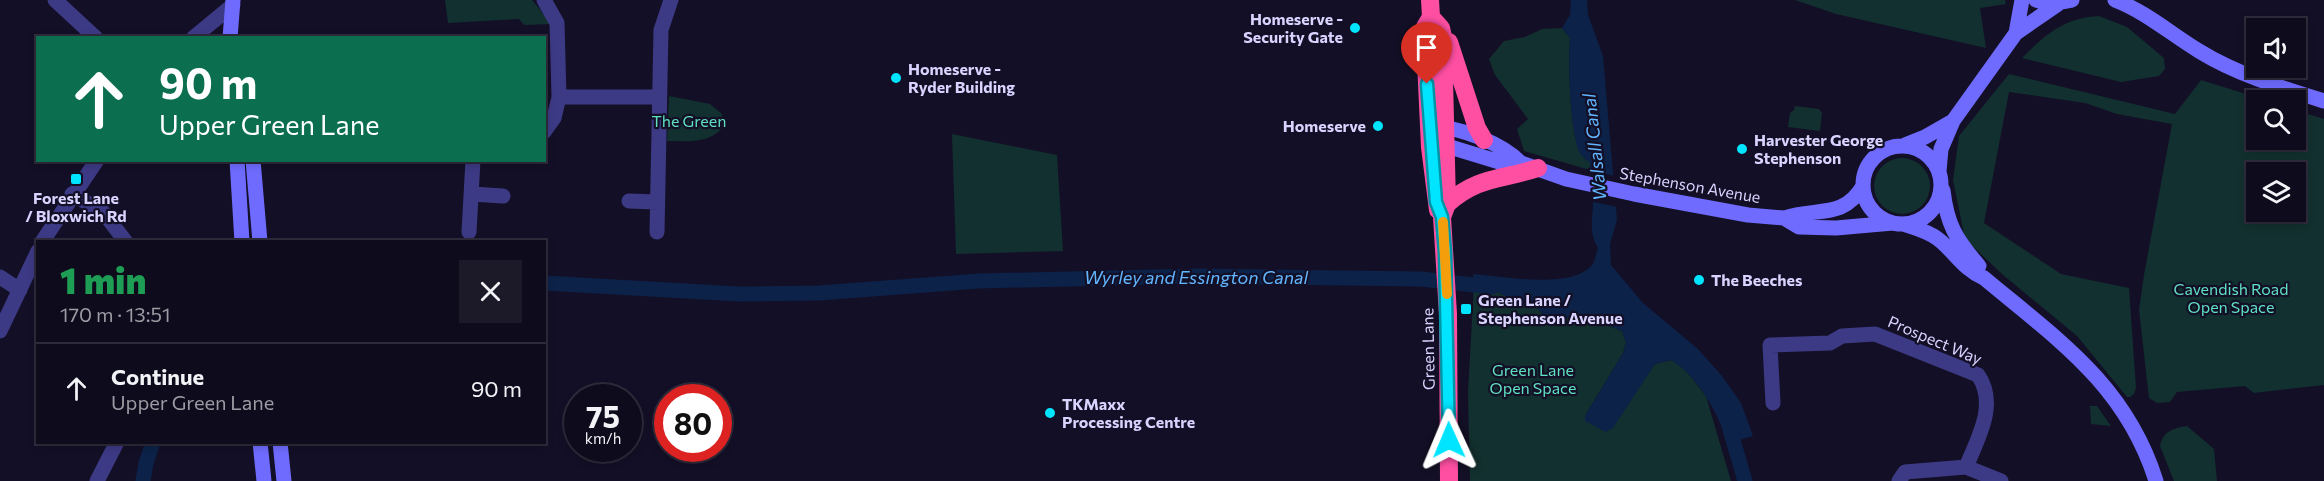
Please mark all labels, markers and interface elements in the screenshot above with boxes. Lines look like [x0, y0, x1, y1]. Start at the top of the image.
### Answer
place label: Homeserve - Security Gate [1243, 9, 1343, 46]
map controls [2246, 18, 2306, 222]
button: sound [2246, 18, 2306, 78]
marker: Homeserve - Security Gate [1348, 21, 1362, 35]
pin [1401, 22, 1452, 84]
icon: arrive [1410, 31, 1443, 64]
text: 90 m [159, 56, 258, 108]
place label: Homeserve - Ryder Building [908, 59, 1015, 96]
icon: ahead [60, 60, 138, 138]
marker: Homeserve - Ryder Building [889, 71, 903, 85]
button: search [2246, 90, 2306, 150]
water label: Walsall Canal [1577, 92, 1611, 202]
text: Upper Green Lane [159, 108, 379, 141]
park label: The Green [652, 111, 726, 130]
place label: Homeserve [1283, 116, 1366, 135]
marker: Homeserve [1371, 119, 1385, 133]
place label: Harvester George Stephenson [1754, 130, 1883, 167]
marker: Harvester George Stephenson [1735, 142, 1749, 156]
button: layers [2246, 162, 2306, 222]
street label: Stephenson Avenue [1618, 163, 1762, 206]
marker: Forest Lane / Bloxwich Rd [69, 172, 83, 186]
place label: Forest Lane / Bloxwich Rd [25, 188, 127, 225]
text: 1 min [60, 257, 146, 301]
button: close [459, 260, 522, 323]
water label: Wyrley and Essington Canal [1084, 266, 1308, 288]
place label: The Beeches [1711, 270, 1802, 289]
marker: The Beeches [1692, 273, 1706, 287]
park label: Cavendish Road Open Space [2174, 279, 2288, 316]
place label: Green Lane / Stephenson Avenue [1478, 290, 1623, 327]
text: 170 m · 13:51 [60, 302, 171, 326]
marker: Green Lane / Stephenson Avenue [1459, 302, 1473, 316]
street label: Green Lane [1417, 308, 1438, 390]
street label: Prospect Way [1885, 311, 1985, 368]
park label: Green Lane Open Space [1490, 360, 1576, 397]
text: Continue [111, 363, 204, 390]
icon: ahead [60, 372, 93, 405]
text: 90 m [471, 375, 522, 402]
speed limit sign: 80 [654, 384, 732, 462]
text: Upper Green Lane [111, 390, 274, 414]
place label: TKMaxx Processing Centre [1062, 394, 1195, 431]
text: 75 [586, 397, 620, 434]
marker: TKMaxx Processing Centre [1043, 406, 1057, 420]
position arrow [1417, 408, 1481, 472]
text: km/h [585, 429, 621, 447]

